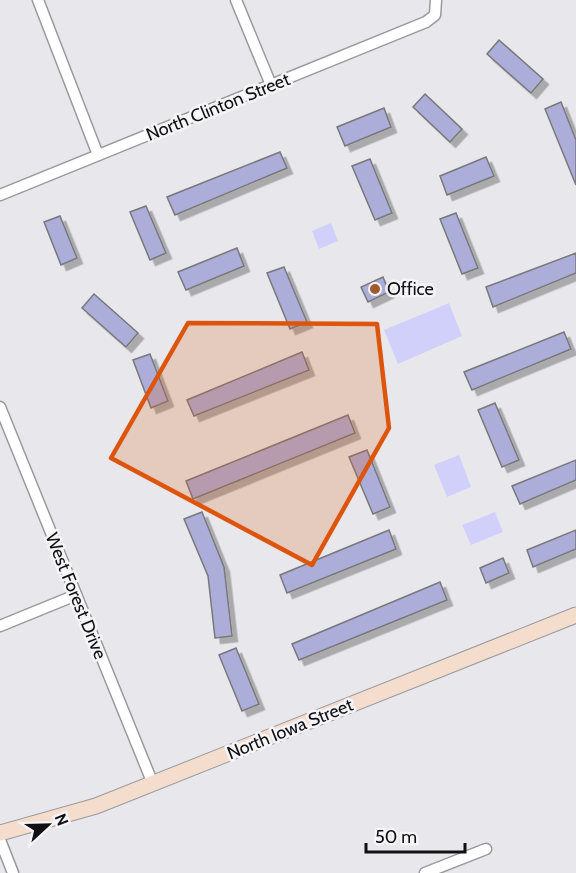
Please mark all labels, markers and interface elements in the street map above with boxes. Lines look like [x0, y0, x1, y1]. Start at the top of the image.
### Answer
street label: North Clinton Street [143, 68, 293, 146]
place label: Office [387, 278, 434, 300]
marker: Office [368, 282, 382, 296]
street label: West Forest Drive [41, 530, 111, 662]
street label: North Iowa Street [224, 694, 356, 764]
north arrow [18, 795, 78, 855]
text: N [51, 811, 72, 828]
scale bar [366, 816, 465, 854]
text: 50 m [375, 826, 417, 848]

